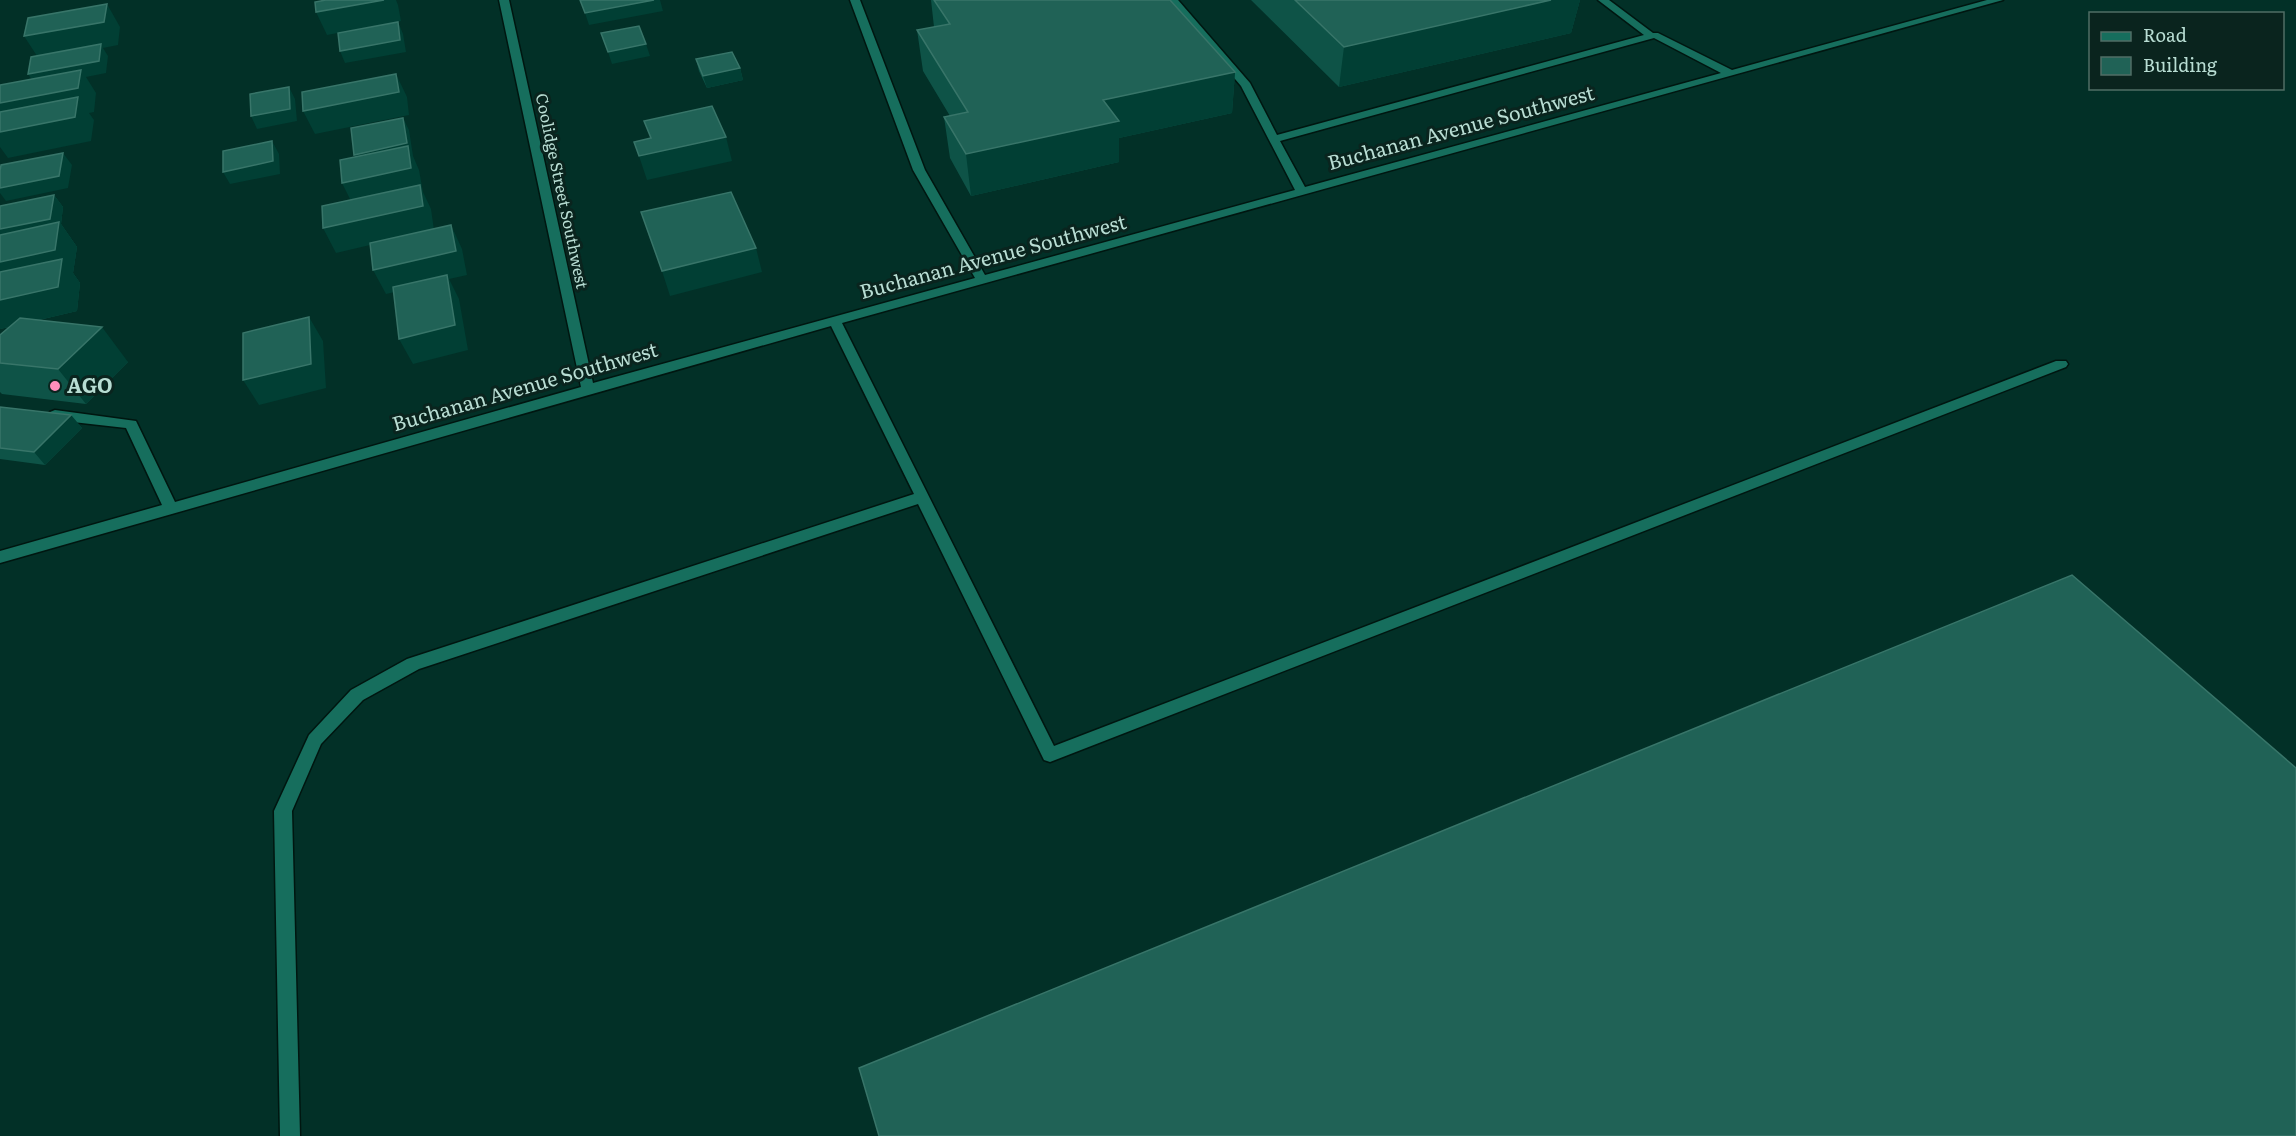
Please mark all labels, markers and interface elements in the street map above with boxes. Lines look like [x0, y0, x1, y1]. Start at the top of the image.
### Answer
legend [2089, 12, 2284, 90]
text: Road [2143, 21, 2187, 48]
text: Building [2143, 51, 2218, 78]
street label: Buchanan Avenue Southwest [1324, 76, 1597, 176]
street label: Coolidge Street Southwest [531, 91, 596, 291]
street label: Buchanan Avenue Southwest [856, 205, 1129, 305]
street label: Buchanan Avenue Southwest [388, 333, 661, 437]
place label: AGO [67, 369, 113, 399]
marker: AGO [48, 379, 62, 393]

